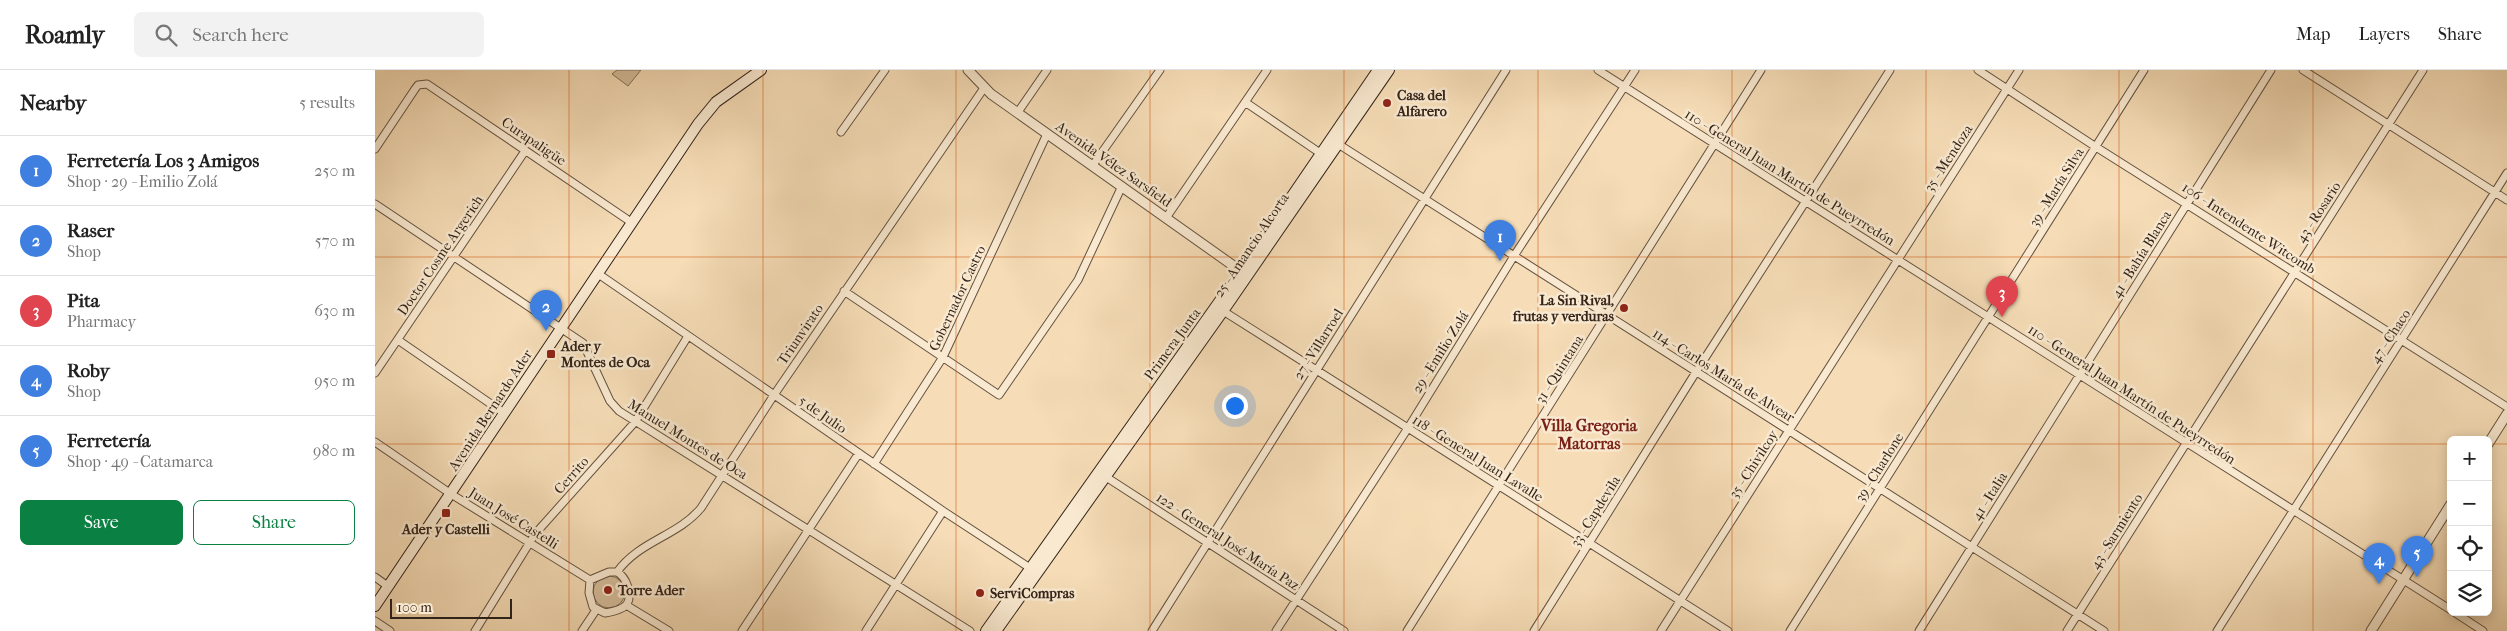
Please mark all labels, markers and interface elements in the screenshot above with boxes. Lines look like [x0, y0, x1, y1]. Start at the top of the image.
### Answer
search box [134, 12, 484, 57]
text: Roamly [25, 21, 104, 49]
icon: search [152, 21, 180, 49]
text: Search here [192, 24, 289, 46]
text: Map [2296, 24, 2330, 45]
text: Layers [2358, 24, 2410, 45]
text: Share [2438, 24, 2482, 45]
place label: Casa del Alfarero [1396, 87, 1447, 120]
text: Nearby [20, 91, 86, 115]
text: 5 results [299, 93, 355, 112]
marker: Casa del Alfarero [1381, 97, 1393, 109]
street label: 110 - General Juan Martín de Pueyrredón [1682, 106, 1898, 249]
street label: Curapaligüe [498, 114, 569, 169]
street label: Avenida Vélez Sarsfield [1052, 117, 1175, 211]
street label: 35 - Mendoza [1920, 121, 1977, 195]
street label: 39 - María Silva [2025, 144, 2088, 230]
text: Ferretería Los 3 Amigos [67, 150, 259, 172]
text: 1 [33, 161, 39, 180]
text: 250 m [314, 161, 355, 180]
text: Shop · 29 - Emilio Zolá [67, 172, 218, 191]
street label: 106 - Intendente Witcomb [2179, 179, 2319, 278]
street label: 43 - Rosario [2292, 179, 2344, 246]
street label: 25 - Amancio Alcorta [1210, 190, 1293, 301]
street label: Doctor Cosme Argerich [394, 192, 487, 319]
street label: 41 - Bahía Blanca [2108, 207, 2175, 301]
text: Raser [67, 220, 114, 242]
pin: 1 [1484, 220, 1516, 261]
text: 2 [32, 231, 40, 250]
text: 570 m [315, 231, 355, 250]
text: Shop [67, 242, 101, 261]
street label: Gobernador Castro [926, 243, 989, 354]
pin: 3 [1986, 276, 2018, 317]
text: Pita [67, 290, 100, 312]
pin: 2 [530, 290, 562, 331]
place label: La Sin Rival, frutas y verduras [1512, 292, 1615, 325]
text: 3 [33, 301, 39, 320]
text: 630 m [314, 301, 355, 320]
street label: Triunvirato [774, 301, 827, 368]
marker: La Sin Rival, frutas y verduras [1618, 302, 1630, 314]
street label: Primera Junta [1141, 305, 1205, 384]
street label: 27 - Villarroel [1290, 305, 1347, 383]
street label: 47 - Chaco [2367, 306, 2414, 367]
street label: 29 - Emilio Zolá [1408, 308, 1473, 396]
text: Pharmacy [67, 312, 136, 331]
street label: 110 - General Juan Martín de Pueyrredón [2025, 321, 2239, 468]
street label: 114 - Carlos María de Alvear [1650, 325, 1798, 426]
street label: 31 - Quintana [1532, 332, 1587, 407]
place label: Ader y Montes de Oca [560, 338, 651, 371]
street label: Avenida Bernardo Ader [444, 346, 536, 475]
marker: Ader y Montes de Oca [545, 348, 557, 360]
text: Roby [67, 360, 110, 382]
text: 4 [31, 371, 41, 390]
text: 950 m [314, 371, 355, 390]
text: Shop [67, 382, 101, 401]
street label: 5 de Julio [795, 392, 850, 437]
your location [1222, 393, 1248, 419]
street label: Manuel Montes de Oca [625, 396, 751, 483]
street label: 118 - General Juan Lavalle [1409, 411, 1546, 506]
district label: Villa Gregoria Matorras [1540, 416, 1638, 453]
street label: 35 - Chivilcoy [1725, 427, 1782, 502]
text: Ferretería [67, 430, 151, 452]
street label: 39 - Charlone [1852, 430, 1907, 505]
map controls [2447, 436, 2492, 616]
button: + [2447, 436, 2492, 481]
text: 5 [33, 441, 39, 460]
text: 980 m [313, 441, 355, 460]
text: Shop · 49 - Catamarca [67, 452, 213, 471]
street label: Cerrito [550, 453, 592, 498]
street label: 41 - Italia [1968, 468, 2011, 524]
street label: 33 - Capdevila [1567, 472, 1624, 550]
button: − [2447, 481, 2492, 526]
street label: Juan José Castelli [465, 484, 562, 553]
street label: 122 - General José María Paz [1153, 489, 1302, 594]
street label: 43 - Sarmiento [2086, 490, 2146, 572]
button: Save [20, 500, 183, 545]
button: Share [193, 500, 355, 545]
marker: Ader y Castelli [440, 507, 452, 519]
place label: Ader y Castelli [401, 521, 491, 538]
button: locate [2447, 526, 2492, 571]
pin: 5 [2401, 536, 2433, 577]
pin: 4 [2363, 543, 2395, 584]
button: layers [2447, 571, 2492, 616]
place label: Torre Ader [617, 582, 686, 599]
marker: Torre Ader [602, 584, 614, 596]
place label: ServiCompras [990, 585, 1075, 602]
marker: ServiCompras [974, 587, 986, 599]
scale bar [390, 596, 513, 619]
text: 100 m [397, 599, 432, 616]

